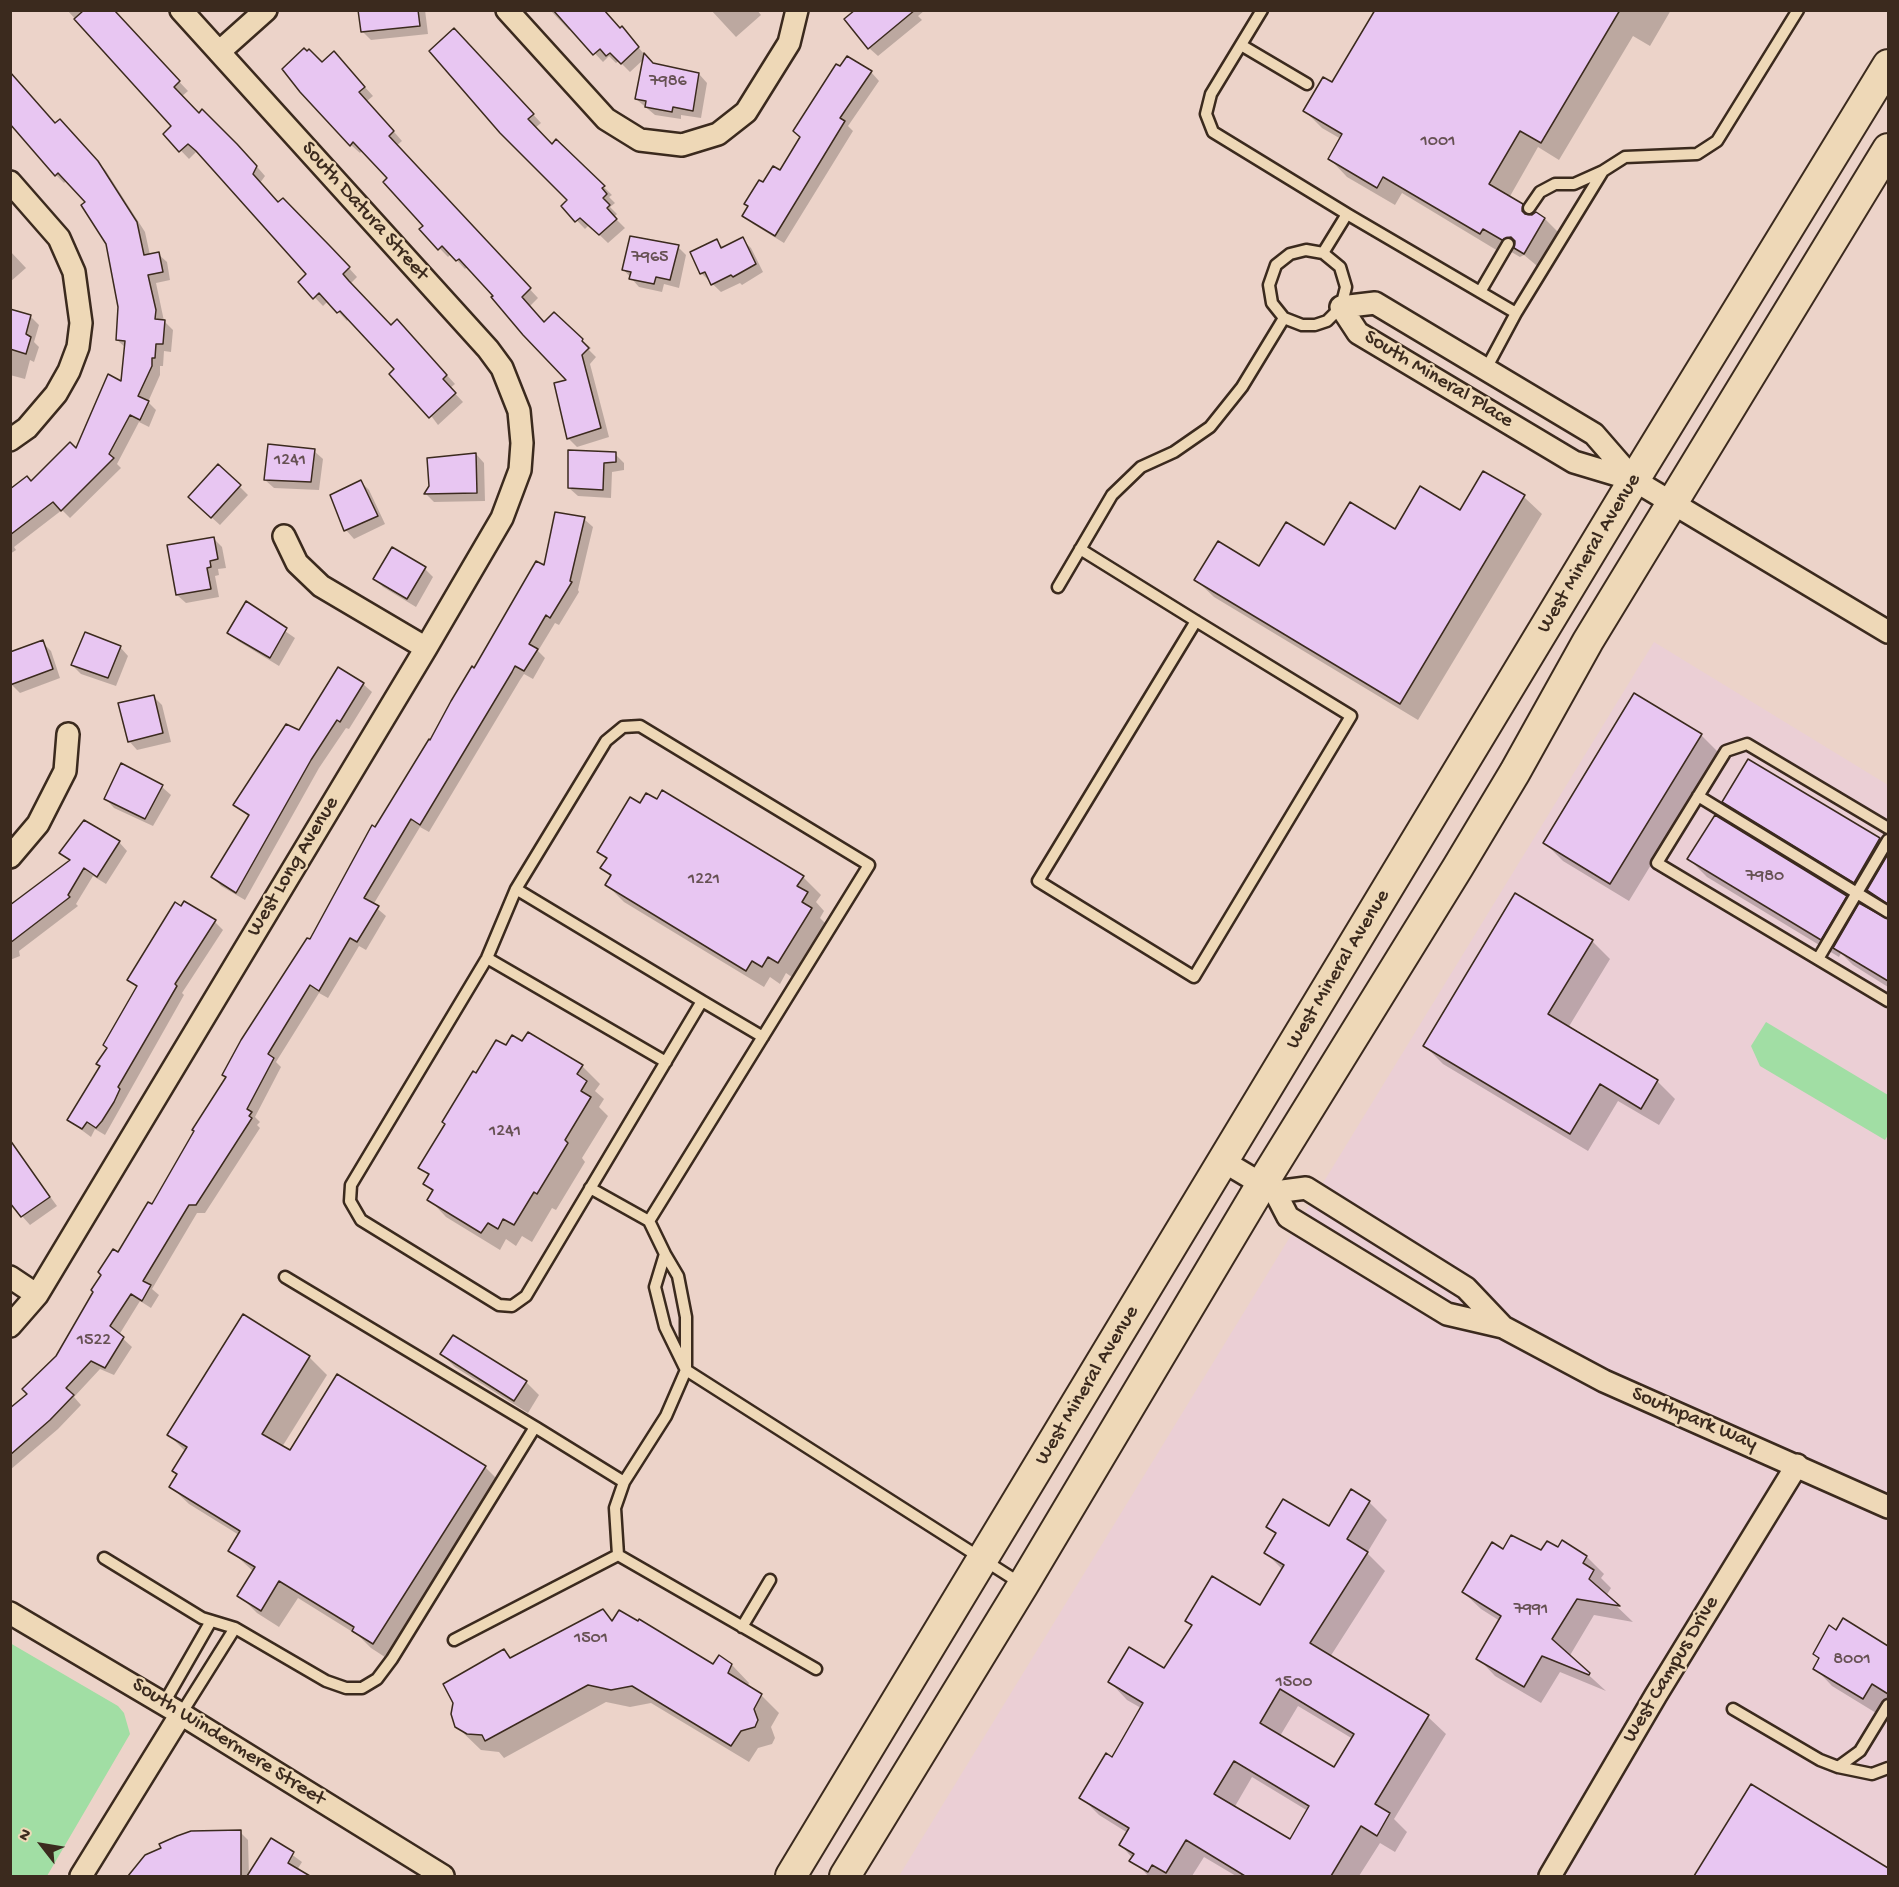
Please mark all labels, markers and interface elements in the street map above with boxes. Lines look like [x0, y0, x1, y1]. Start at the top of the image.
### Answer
house number: 7986 [649, 71, 687, 93]
house number: 1001 [1421, 131, 1455, 153]
street label: South Datura Street [295, 137, 433, 287]
house number: 7965 [632, 247, 668, 269]
street label: South Mineral Place [1359, 325, 1517, 435]
house number: 1241 [274, 450, 306, 472]
street label: West Mineral Avenue [1532, 470, 1648, 638]
street label: West Long Avenue [242, 793, 346, 941]
house number: 7980 [1746, 866, 1784, 888]
house number: 1221 [688, 869, 720, 891]
street label: West Mineral Avenue [1281, 886, 1397, 1054]
house number: 1241 [489, 1121, 521, 1143]
street label: West Mineral Avenue [1030, 1302, 1146, 1470]
house number: 1522 [77, 1330, 111, 1352]
street label: Southpark Way [1627, 1382, 1761, 1458]
street label: West Campus Drive [1618, 1592, 1726, 1748]
house number: 7991 [1514, 1599, 1548, 1621]
house number: 1501 [574, 1628, 608, 1650]
house number: 8001 [1833, 1649, 1871, 1671]
house number: 1500 [1275, 1672, 1313, 1694]
street label: South Windermere Street [127, 1673, 329, 1813]
north arrow [12, 1815, 72, 1875]
text: N [15, 1826, 37, 1845]

